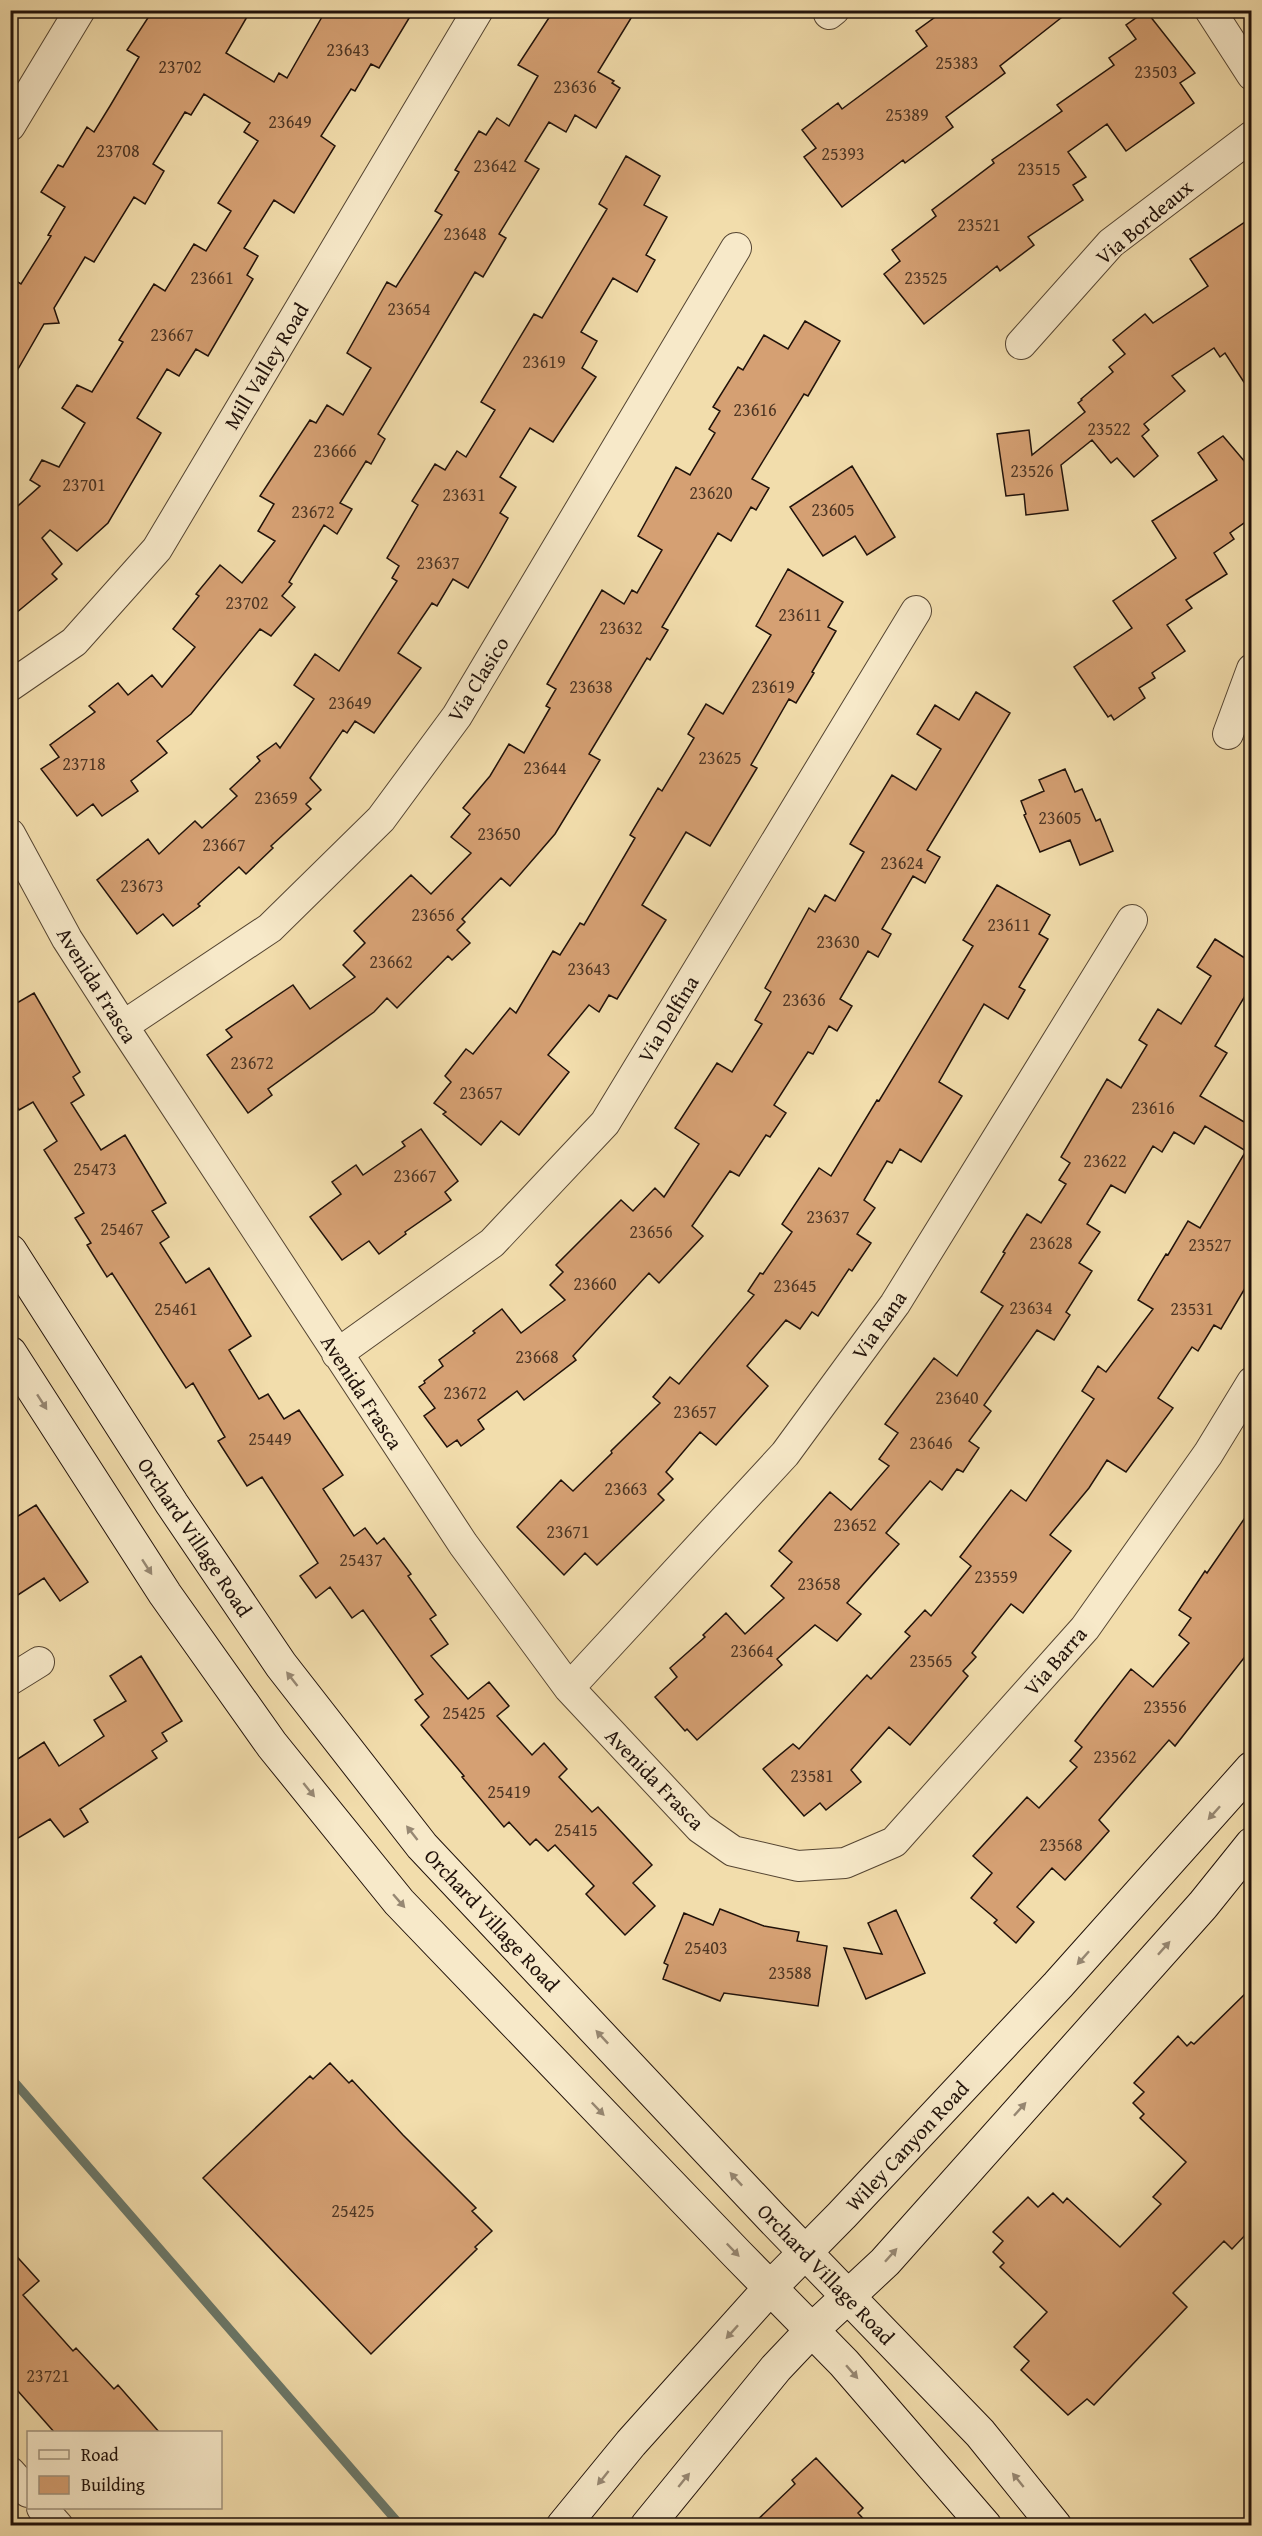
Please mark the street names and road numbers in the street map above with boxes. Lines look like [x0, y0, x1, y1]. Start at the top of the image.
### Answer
street label: Via Bordeaux [1089, 172, 1200, 272]
street label: Mill Valley Road [216, 296, 316, 435]
street label: Via Clasico [439, 630, 517, 728]
street label: Avenida Frasca [49, 921, 145, 1049]
street label: Via Delfina [630, 969, 706, 1069]
street label: Via Rana [844, 1284, 914, 1366]
street label: Avenida Frasca [313, 1329, 411, 1455]
street label: Orchard Village Road [130, 1451, 260, 1624]
street label: Via Barra [1016, 1619, 1094, 1703]
street label: Avenida Frasca [598, 1721, 712, 1837]
street label: Orchard Village Road [417, 1841, 567, 1999]
street label: Wiley Canyon Road [838, 2073, 976, 2218]
street label: Orchard Village Road [750, 2196, 902, 2352]

